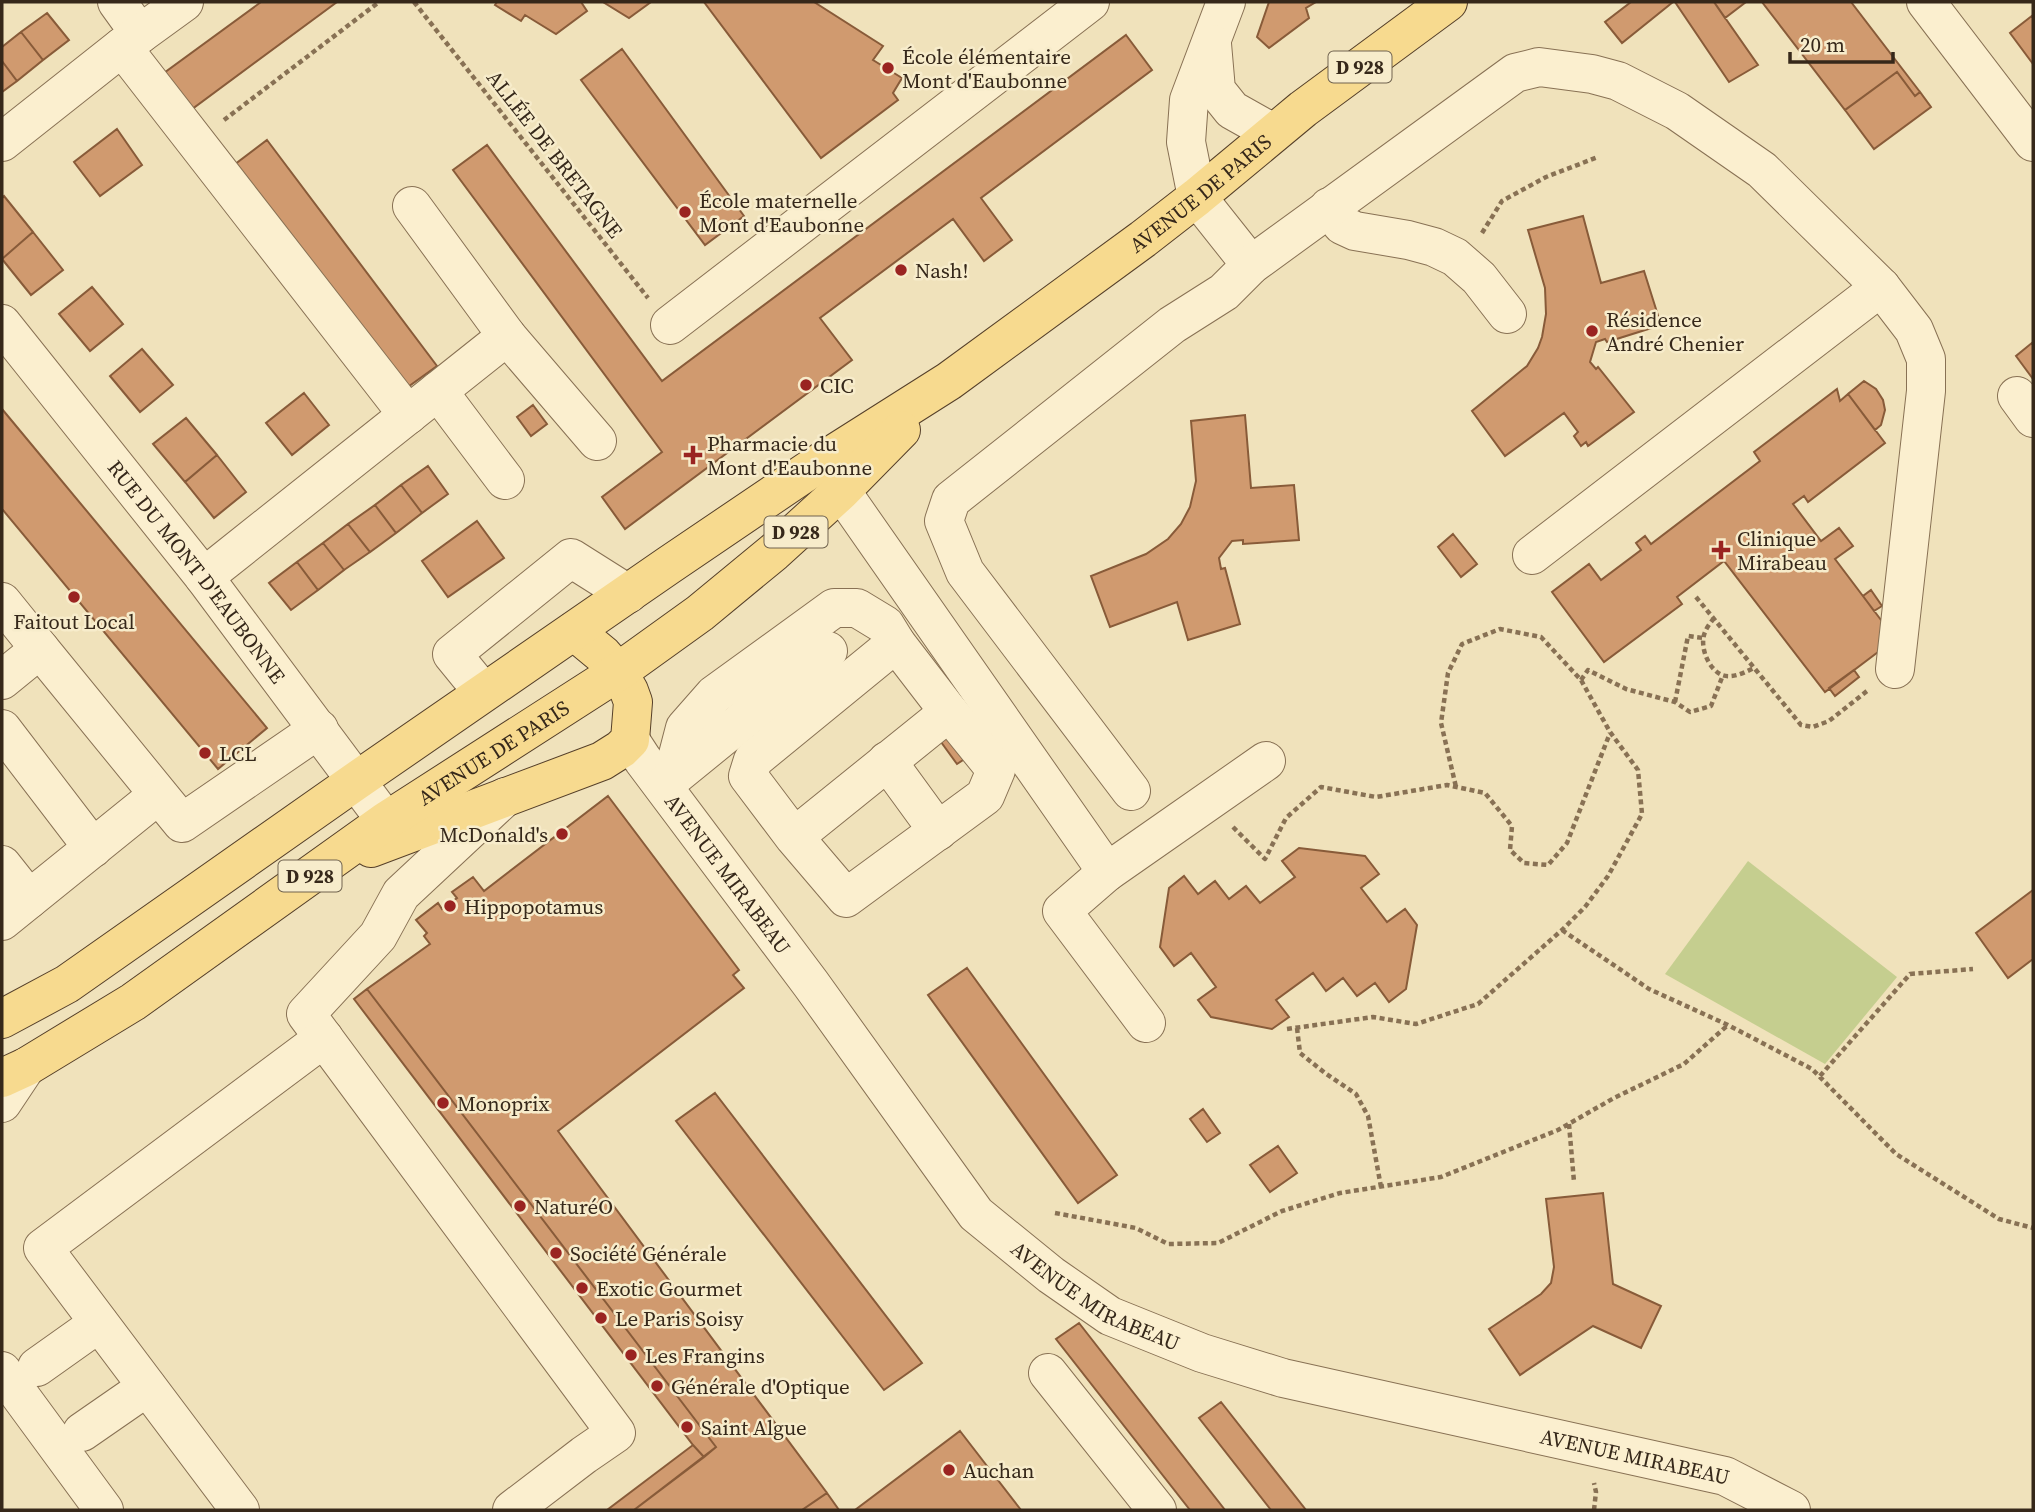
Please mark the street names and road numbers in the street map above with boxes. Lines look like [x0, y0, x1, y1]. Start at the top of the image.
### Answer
road number: D 928 [1328, 52, 1392, 82]
street label: ALLÉE DE BRETAGNE [480, 64, 630, 244]
street label: AVENUE DE PARIS [1123, 127, 1277, 259]
street label: RUE DU MONT D'EAUBONNE [101, 454, 293, 689]
road number: D 928 [764, 516, 828, 548]
street label: AVENUE DE PARIS [412, 693, 575, 812]
street label: AVENUE MIRABEAU [659, 788, 798, 960]
road number: D 928 [278, 860, 342, 891]
street label: AVENUE MIRABEAU [1005, 1234, 1184, 1357]
street label: AVENUE MIRABEAU [1537, 1421, 1733, 1491]

